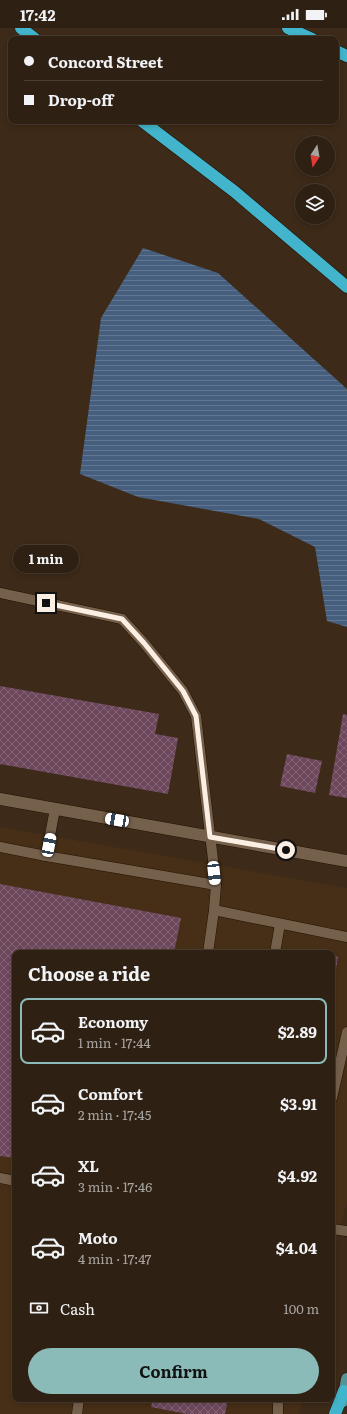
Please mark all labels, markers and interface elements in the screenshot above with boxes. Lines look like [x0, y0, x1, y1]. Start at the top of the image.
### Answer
text: 17:42 [20, 3, 55, 26]
text: Concord Street [48, 50, 163, 73]
text: Drop-off [48, 88, 113, 111]
north arrow [295, 136, 335, 176]
map controls [295, 136, 335, 224]
button: layers [295, 184, 335, 224]
callout: 1 min [13, 545, 79, 573]
text: 1 min [29, 549, 63, 568]
route end [37, 594, 55, 612]
car [104, 812, 130, 828]
car [41, 832, 57, 858]
route start [277, 841, 295, 859]
car [207, 860, 221, 886]
text: Choose a ride [28, 960, 150, 987]
text: Economy [78, 1010, 148, 1033]
icon: car [30, 1013, 66, 1049]
text: $2.89 [278, 1020, 317, 1043]
text: 1 min · 17:44 [78, 1033, 151, 1052]
text: Comfort [78, 1082, 143, 1105]
icon: car [30, 1085, 66, 1121]
text: $3.91 [280, 1092, 317, 1115]
text: 2 min · 17:45 [78, 1105, 151, 1124]
text: XL [78, 1154, 99, 1177]
icon: car [30, 1157, 66, 1193]
text: $4.92 [278, 1164, 317, 1187]
text: 3 min · 17:46 [78, 1177, 152, 1196]
text: Moto [78, 1226, 118, 1249]
icon: car [30, 1229, 66, 1265]
text: $4.04 [276, 1236, 317, 1259]
text: 4 min · 17:47 [78, 1249, 151, 1268]
icon: cash [28, 1297, 50, 1319]
text: Cash [60, 1297, 95, 1320]
text: 100 m [283, 1299, 319, 1318]
button: Confirm [28, 1348, 319, 1394]

